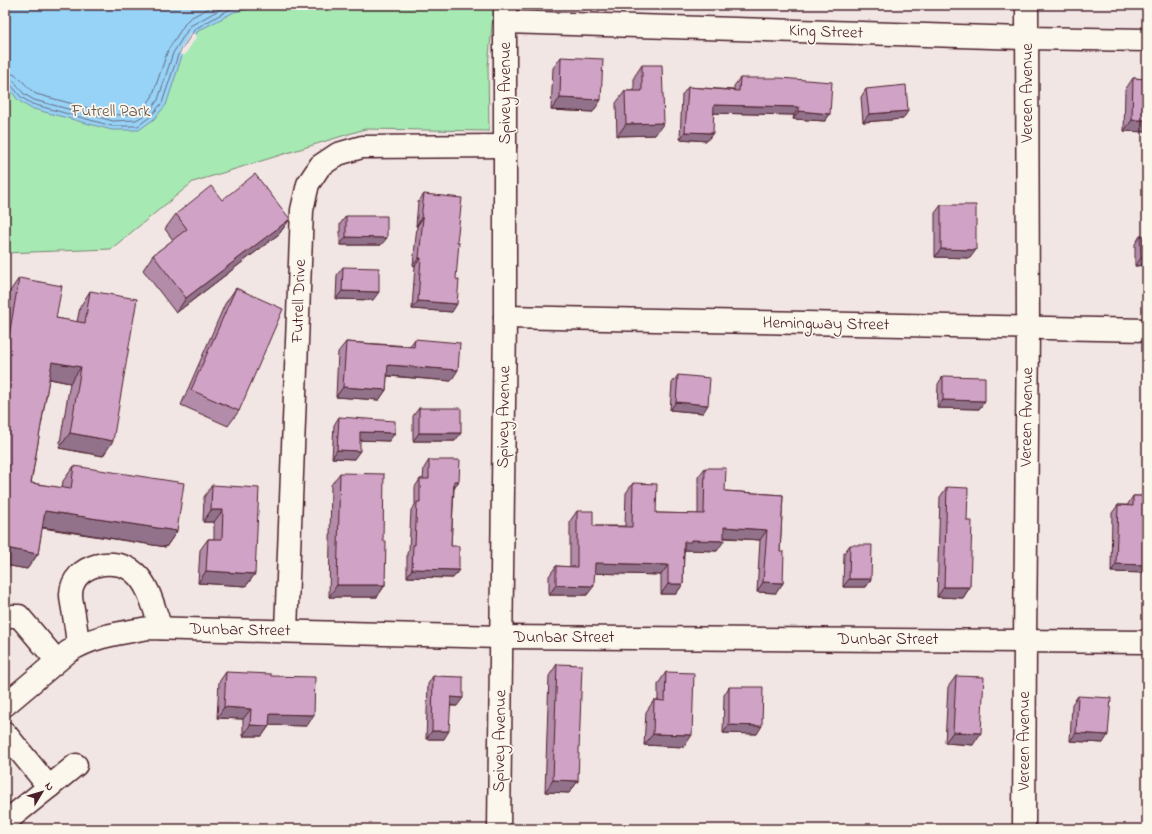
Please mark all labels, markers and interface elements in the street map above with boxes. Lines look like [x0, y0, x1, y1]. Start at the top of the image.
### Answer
street label: King Street [788, 18, 864, 48]
street label: Spivey Avenue [493, 41, 519, 144]
street label: Vereen Avenue [1015, 43, 1040, 144]
park label: Futrell Park [71, 99, 151, 124]
street label: Futrell Drive [285, 258, 313, 344]
street label: Hemingway Street [762, 310, 890, 340]
street label: Spivey Avenue [491, 365, 518, 468]
street label: Vereen Avenue [1014, 367, 1040, 468]
street label: Dunbar Street [188, 617, 291, 643]
street label: Dunbar Street [512, 625, 615, 650]
street label: Dunbar Street [836, 627, 939, 652]
street label: Spivey Avenue [487, 689, 514, 792]
street label: Vereen Avenue [1012, 691, 1037, 792]
north arrow [22, 772, 62, 812]
text: N [40, 779, 58, 794]

